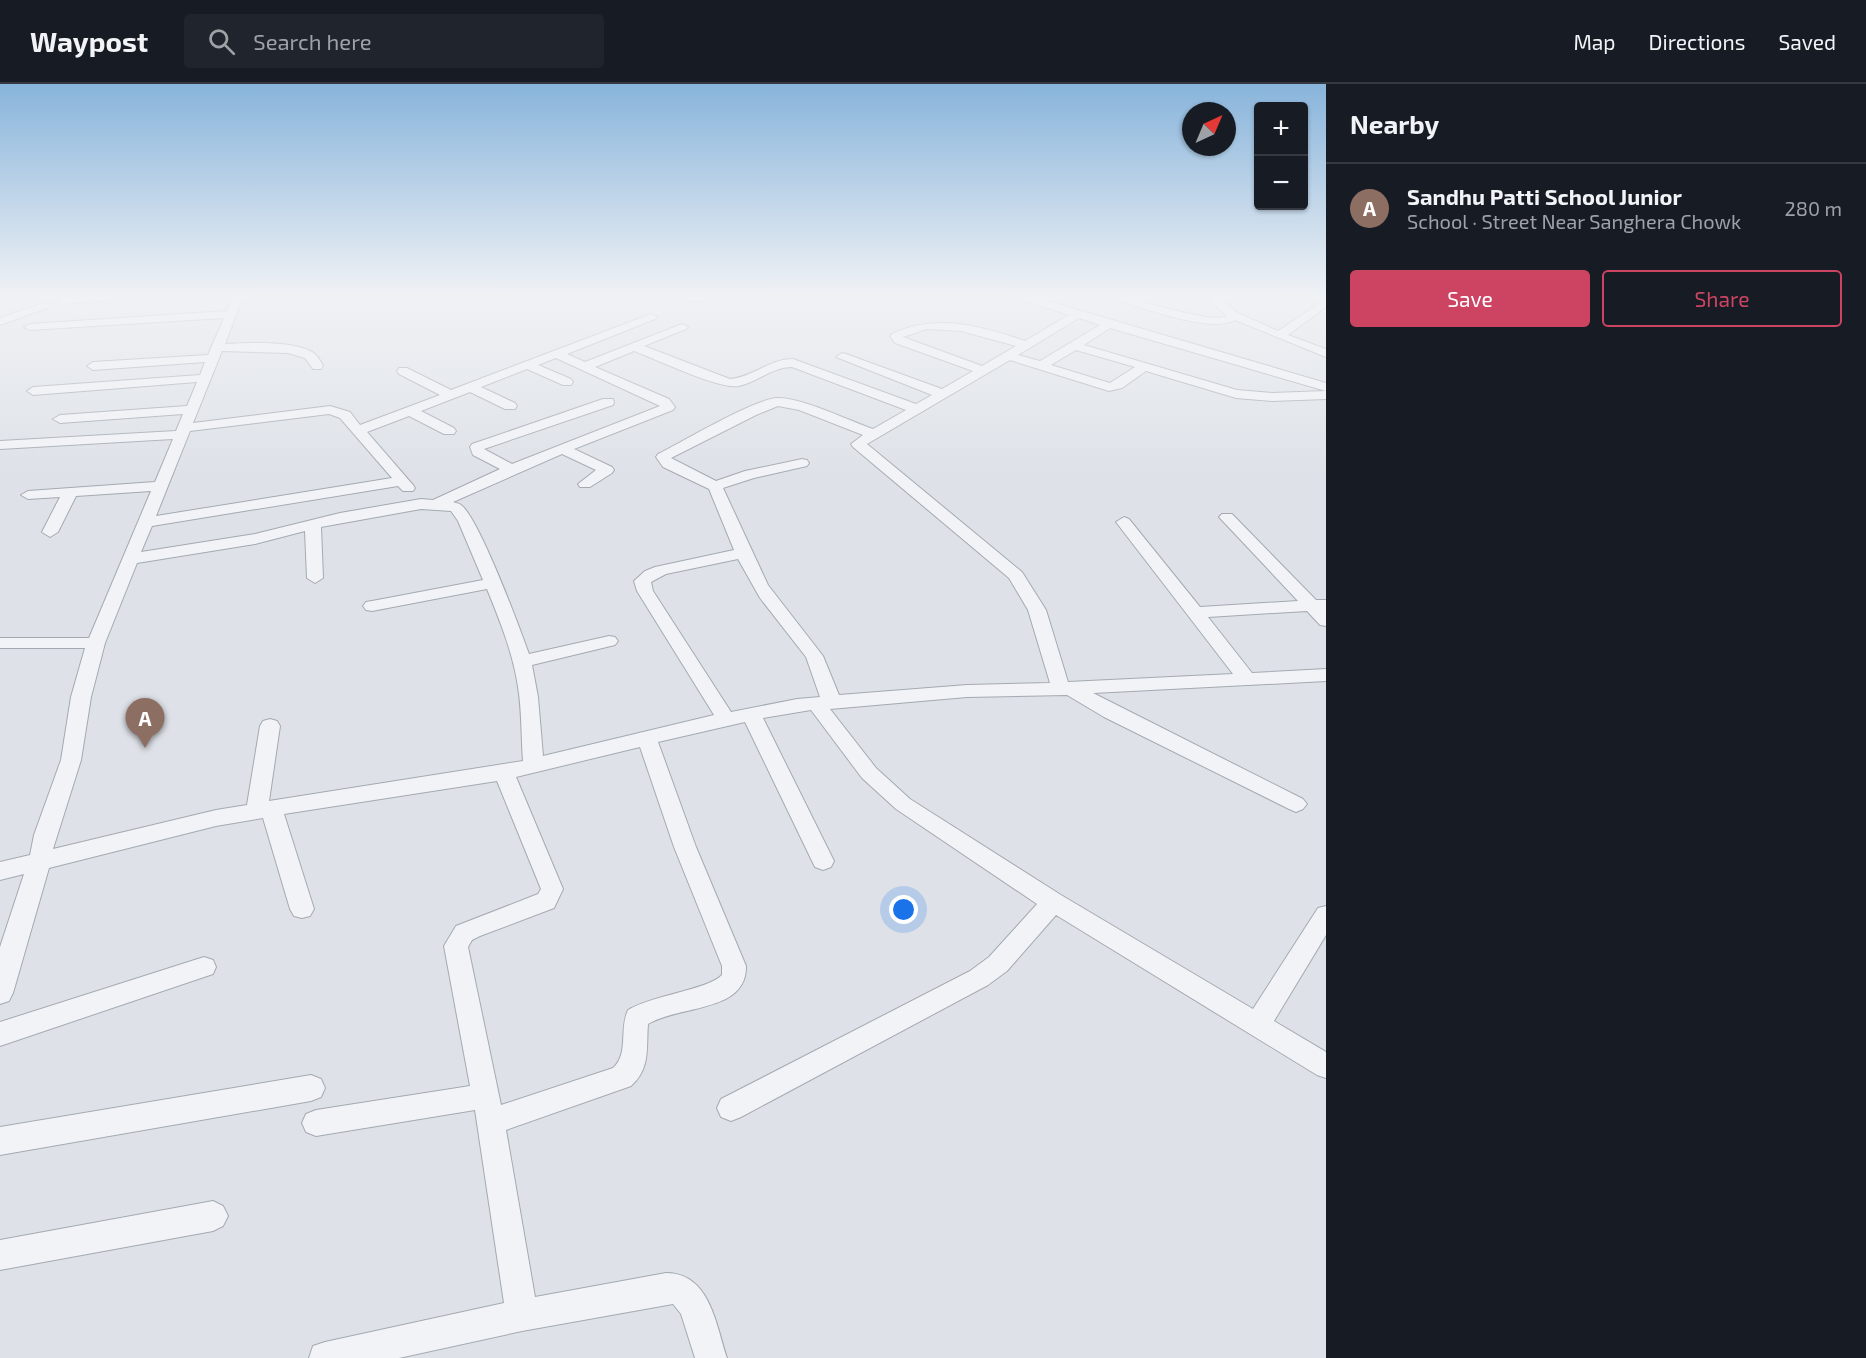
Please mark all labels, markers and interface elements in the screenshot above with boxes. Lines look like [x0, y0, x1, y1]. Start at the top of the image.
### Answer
search box [184, 14, 604, 68]
text: Waypost [30, 24, 148, 58]
icon: search [205, 25, 238, 58]
text: Search here [253, 28, 372, 54]
text: Map [1573, 29, 1616, 54]
text: Directions [1649, 29, 1745, 54]
text: Saved [1778, 29, 1836, 54]
north arrow [1182, 102, 1236, 156]
map controls [1254, 102, 1308, 210]
button: + [1254, 102, 1308, 156]
text: Nearby [1350, 108, 1439, 139]
button: − [1254, 156, 1308, 210]
text: Sandhu Patti School Junior [1407, 183, 1682, 209]
text: A [1363, 196, 1376, 220]
text: 280 m [1785, 196, 1842, 220]
text: School · Street Near Sanghera Chowk [1407, 209, 1741, 233]
button: Save [1350, 270, 1590, 327]
button: Share [1602, 270, 1842, 327]
pin: A [126, 698, 164, 748]
your location [889, 895, 918, 924]

